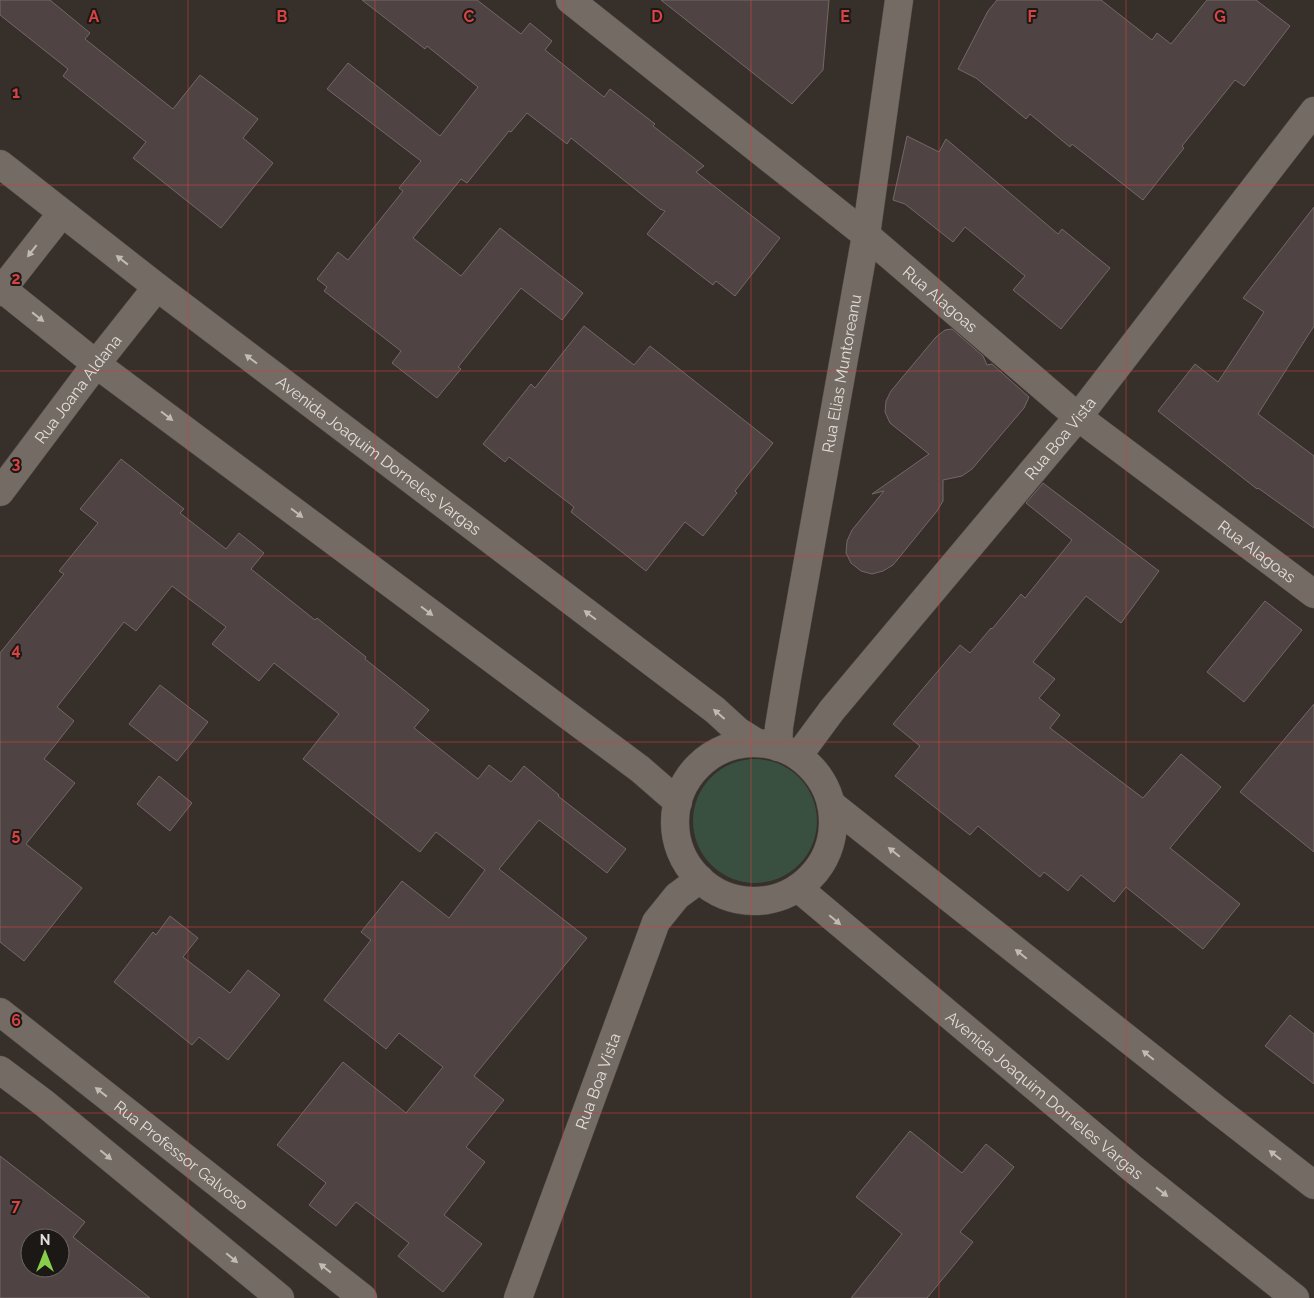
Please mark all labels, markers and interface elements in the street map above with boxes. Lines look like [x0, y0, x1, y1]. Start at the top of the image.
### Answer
text: A [89, 7, 100, 26]
text: B [277, 7, 288, 26]
text: C [464, 7, 475, 26]
text: D [651, 7, 663, 26]
text: E [840, 7, 850, 26]
text: F [1027, 7, 1037, 26]
text: G [1214, 7, 1226, 26]
text: 1 [12, 83, 20, 102]
one-way arrow [27, 245, 37, 258]
one-way arrow [116, 254, 129, 265]
street label: Rua Alagoas [899, 262, 981, 337]
text: 2 [11, 269, 21, 288]
street label: Rua Elias Muntoreanu [818, 293, 865, 454]
one-way arrow [31, 312, 44, 323]
street label: Rua Joana Aldana [31, 331, 125, 447]
one-way arrow [245, 353, 258, 364]
street label: Avenida Joaquim Dorneles Vargas [273, 372, 485, 539]
street label: Rua Boa Vista [1021, 393, 1100, 484]
one-way arrow [160, 411, 173, 422]
text: 3 [12, 454, 21, 473]
one-way arrow [290, 508, 303, 519]
street label: Rua Alagoas [1214, 516, 1299, 587]
one-way arrow [421, 605, 434, 615]
one-way arrow [583, 610, 597, 620]
text: 4 [11, 640, 21, 659]
one-way arrow [712, 708, 725, 719]
text: 5 [12, 825, 21, 844]
one-way arrow [887, 847, 900, 858]
one-way arrow [828, 914, 841, 925]
one-way arrow [1014, 948, 1027, 959]
street label: Avenida Joaquim Dorneles Vargas [942, 1007, 1147, 1184]
text: 6 [11, 1011, 21, 1030]
street label: Rua Boa Vista [572, 1030, 624, 1132]
one-way arrow [1141, 1049, 1154, 1060]
one-way arrow [95, 1086, 108, 1097]
street label: Rua Professor Galvoso [110, 1097, 252, 1214]
one-way arrow [100, 1149, 113, 1160]
one-way arrow [1269, 1150, 1282, 1161]
one-way arrow [1155, 1186, 1168, 1197]
text: 7 [12, 1196, 21, 1215]
north arrow [20, 1228, 70, 1278]
text: N [40, 1232, 50, 1248]
one-way arrow [226, 1252, 238, 1263]
one-way arrow [319, 1262, 332, 1273]

